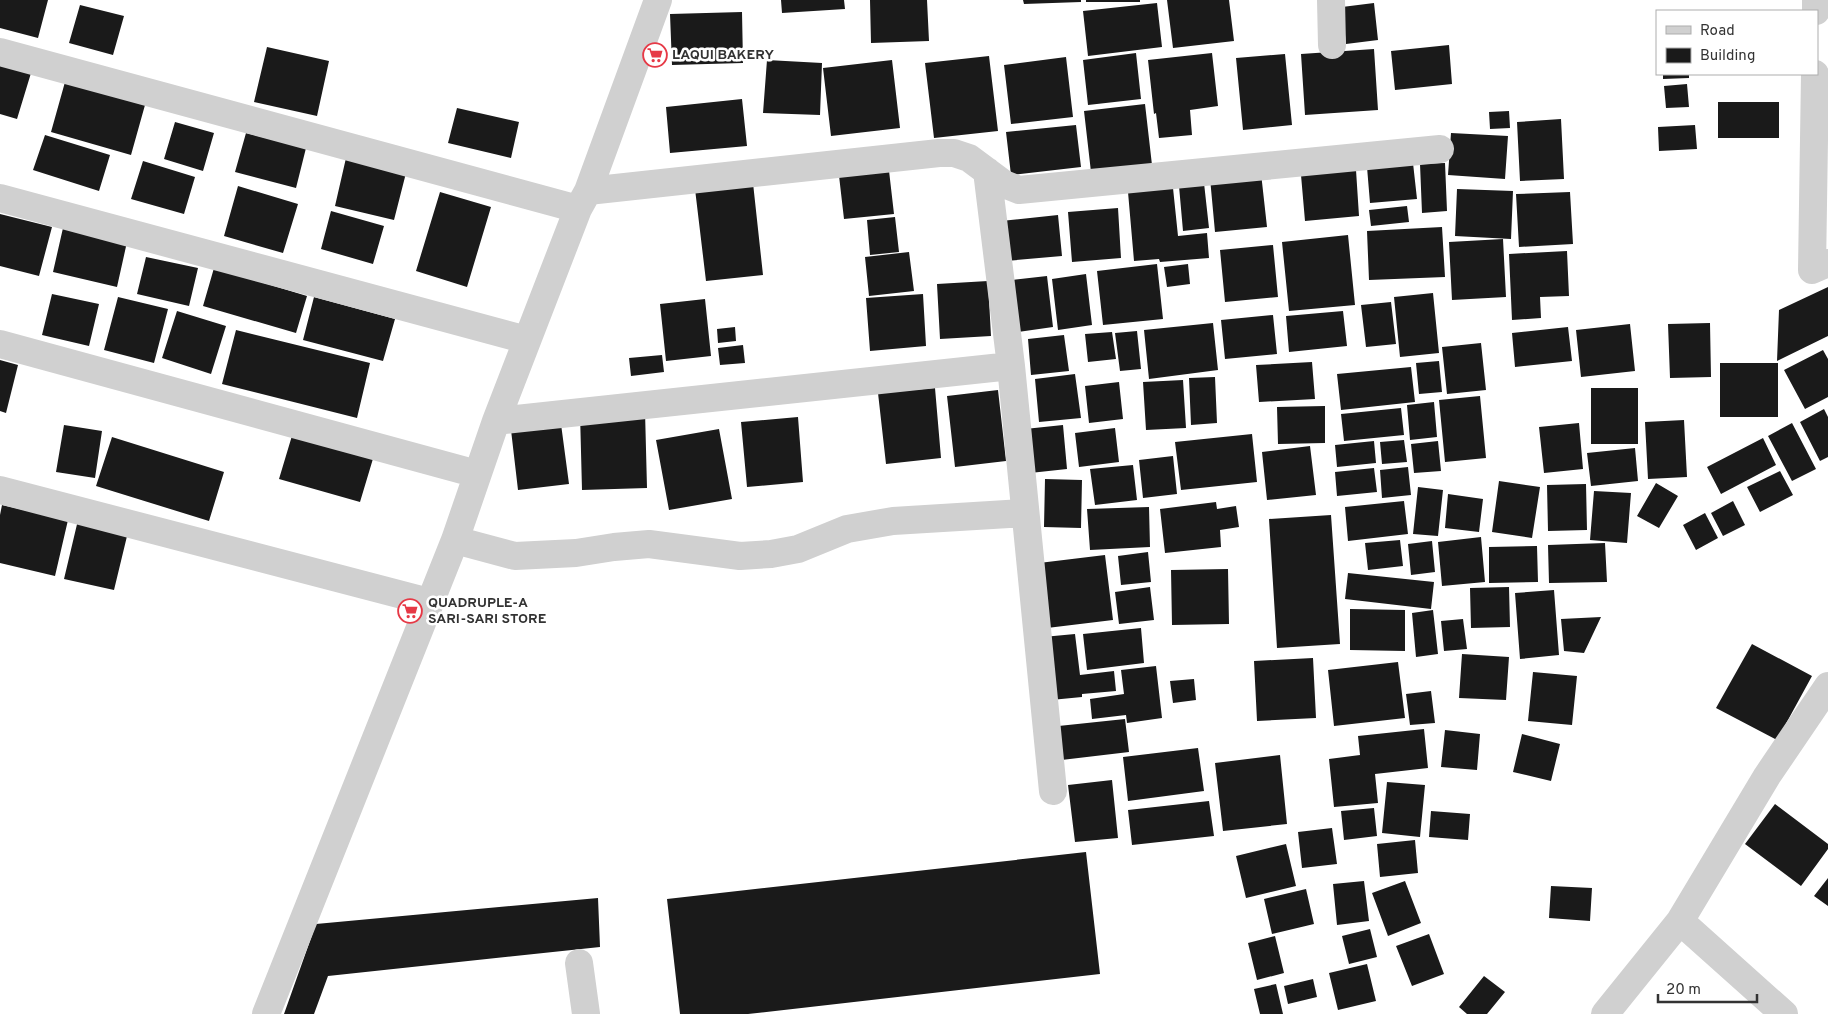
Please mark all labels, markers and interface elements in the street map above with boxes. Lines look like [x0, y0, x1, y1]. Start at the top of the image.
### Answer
legend [1656, 10, 1818, 75]
text: Road [1700, 22, 1735, 41]
supermarket icon: LAQUI BAKERY [642, 42, 668, 68]
place label: LAQUI BAKERY [672, 47, 774, 64]
text: Building [1700, 47, 1755, 66]
place label: QUADRUPLE-A SARI-SARI STORE [428, 595, 547, 628]
supermarket icon: QUADRUPLE-A SARI-SARI STORE [397, 598, 423, 624]
scale bar [1658, 972, 1757, 1004]
text: 20 m [1666, 981, 1701, 1000]

